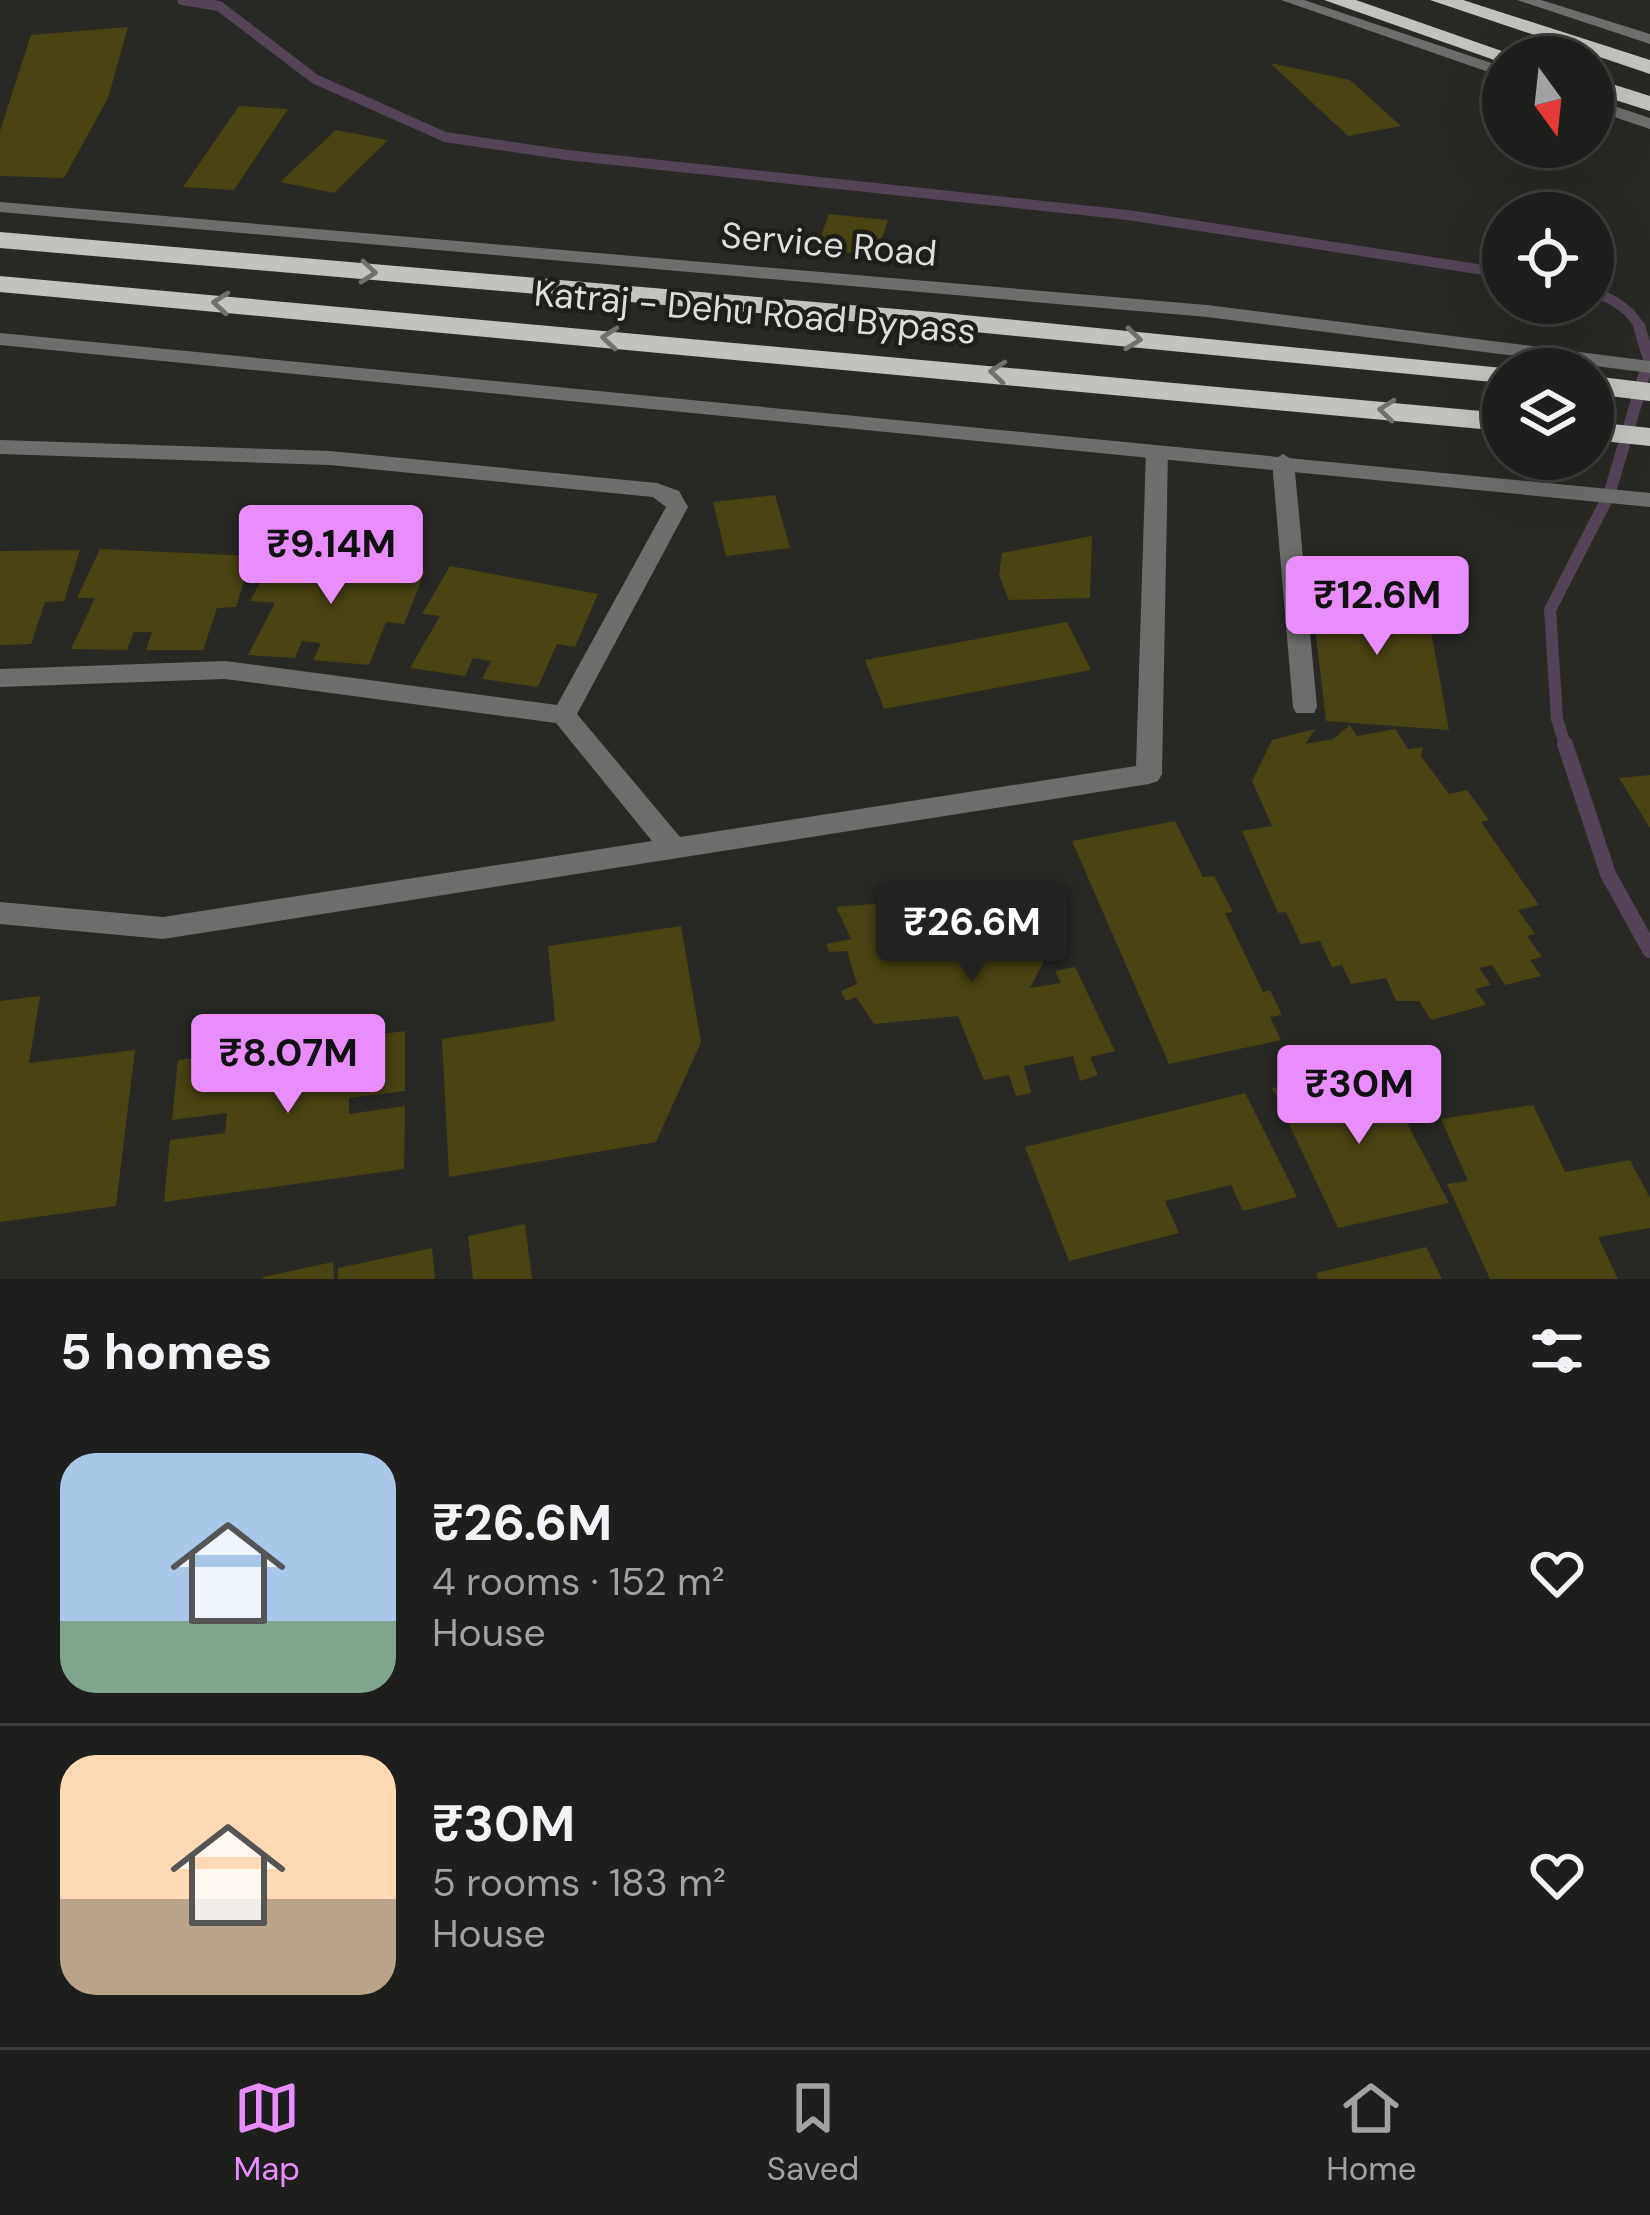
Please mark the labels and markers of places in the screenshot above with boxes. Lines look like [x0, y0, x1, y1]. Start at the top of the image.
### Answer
pin: ₹9.14M [233, 505, 429, 607]
pin: ₹12.6M [1279, 556, 1475, 658]
pin: ₹26.6M [874, 883, 1070, 985]
pin: ₹8.07M [190, 1014, 386, 1116]
pin: ₹30M [1288, 1045, 1430, 1147]

